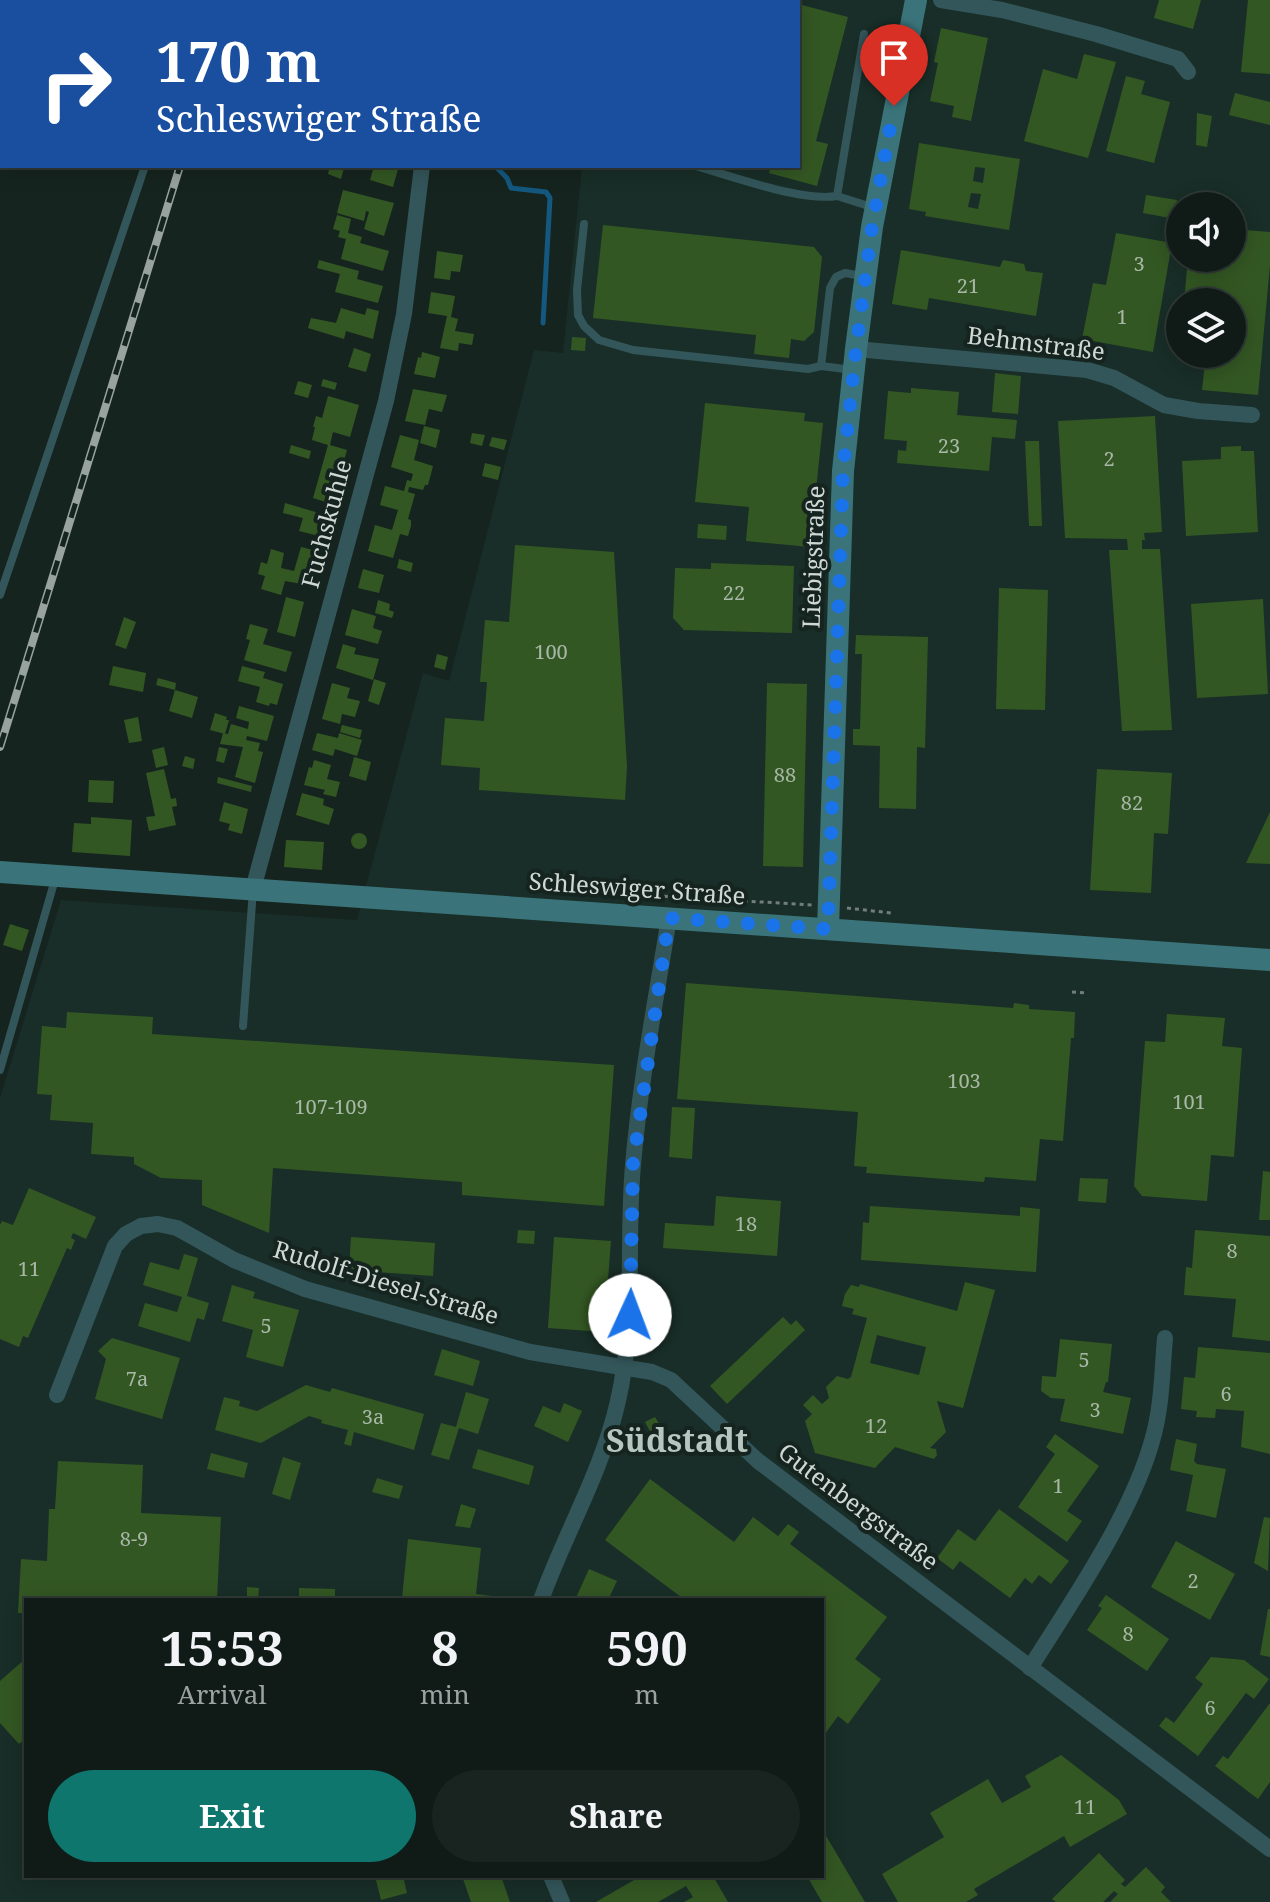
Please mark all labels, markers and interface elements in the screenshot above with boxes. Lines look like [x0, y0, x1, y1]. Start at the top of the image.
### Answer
text: 170 m [156, 22, 321, 98]
pin [860, 24, 928, 106]
icon: right [24, 32, 128, 136]
icon: arrive [872, 36, 916, 80]
text: Schleswiger Straße [156, 94, 482, 143]
map controls [1166, 192, 1246, 368]
button: sound [1166, 192, 1246, 272]
house number: 3 [1133, 250, 1145, 277]
house number: 21 [957, 272, 979, 299]
button: layers [1166, 288, 1246, 368]
house number: 1 [1116, 303, 1128, 330]
street label: Behmstraße [965, 318, 1107, 367]
house number: 23 [938, 432, 960, 459]
house number: 2 [1103, 445, 1115, 472]
street label: Fuchskuhle [293, 456, 359, 592]
street label: Liebigstraße [794, 485, 831, 629]
house number: 22 [723, 579, 745, 606]
house number: 100 [534, 638, 568, 665]
house number: 88 [774, 761, 796, 788]
house number: 82 [1121, 789, 1143, 816]
street label: Schleswiger Straße [528, 863, 747, 912]
house number: 103 [947, 1067, 981, 1094]
house number: 101 [1172, 1088, 1206, 1115]
house number: 107-109 [294, 1093, 368, 1120]
house number: 18 [735, 1210, 757, 1237]
street label: Rudolf-Diesel-Straße [270, 1232, 503, 1332]
house number: 8 [1226, 1237, 1238, 1264]
house number: 11 [18, 1255, 40, 1282]
position arrow [588, 1273, 672, 1357]
house number: 5 [260, 1312, 272, 1339]
house number: 5 [1078, 1346, 1090, 1373]
house number: 7a [126, 1365, 148, 1392]
house number: 6 [1220, 1380, 1232, 1407]
house number: 3 [1089, 1396, 1101, 1423]
house number: 3a [362, 1403, 384, 1430]
house number: 12 [865, 1412, 887, 1439]
district label: Südstadt [606, 1418, 748, 1461]
street label: Gutenbergstraße [772, 1435, 946, 1577]
house number: 1 [1052, 1472, 1064, 1499]
house number: 8-9 [120, 1525, 148, 1552]
house number: 2 [1187, 1567, 1199, 1594]
text: 15:53 [160, 1615, 284, 1680]
text: 8 [431, 1615, 458, 1680]
text: 590 [606, 1615, 688, 1680]
house number: 8 [1122, 1620, 1134, 1647]
text: Arrival [178, 1676, 266, 1712]
text: min [420, 1676, 470, 1712]
text: m [635, 1676, 659, 1712]
house number: 6 [1204, 1694, 1216, 1721]
button: Exit [48, 1770, 416, 1862]
button: Share [432, 1770, 800, 1862]
house number: 11 [1074, 1793, 1096, 1820]

